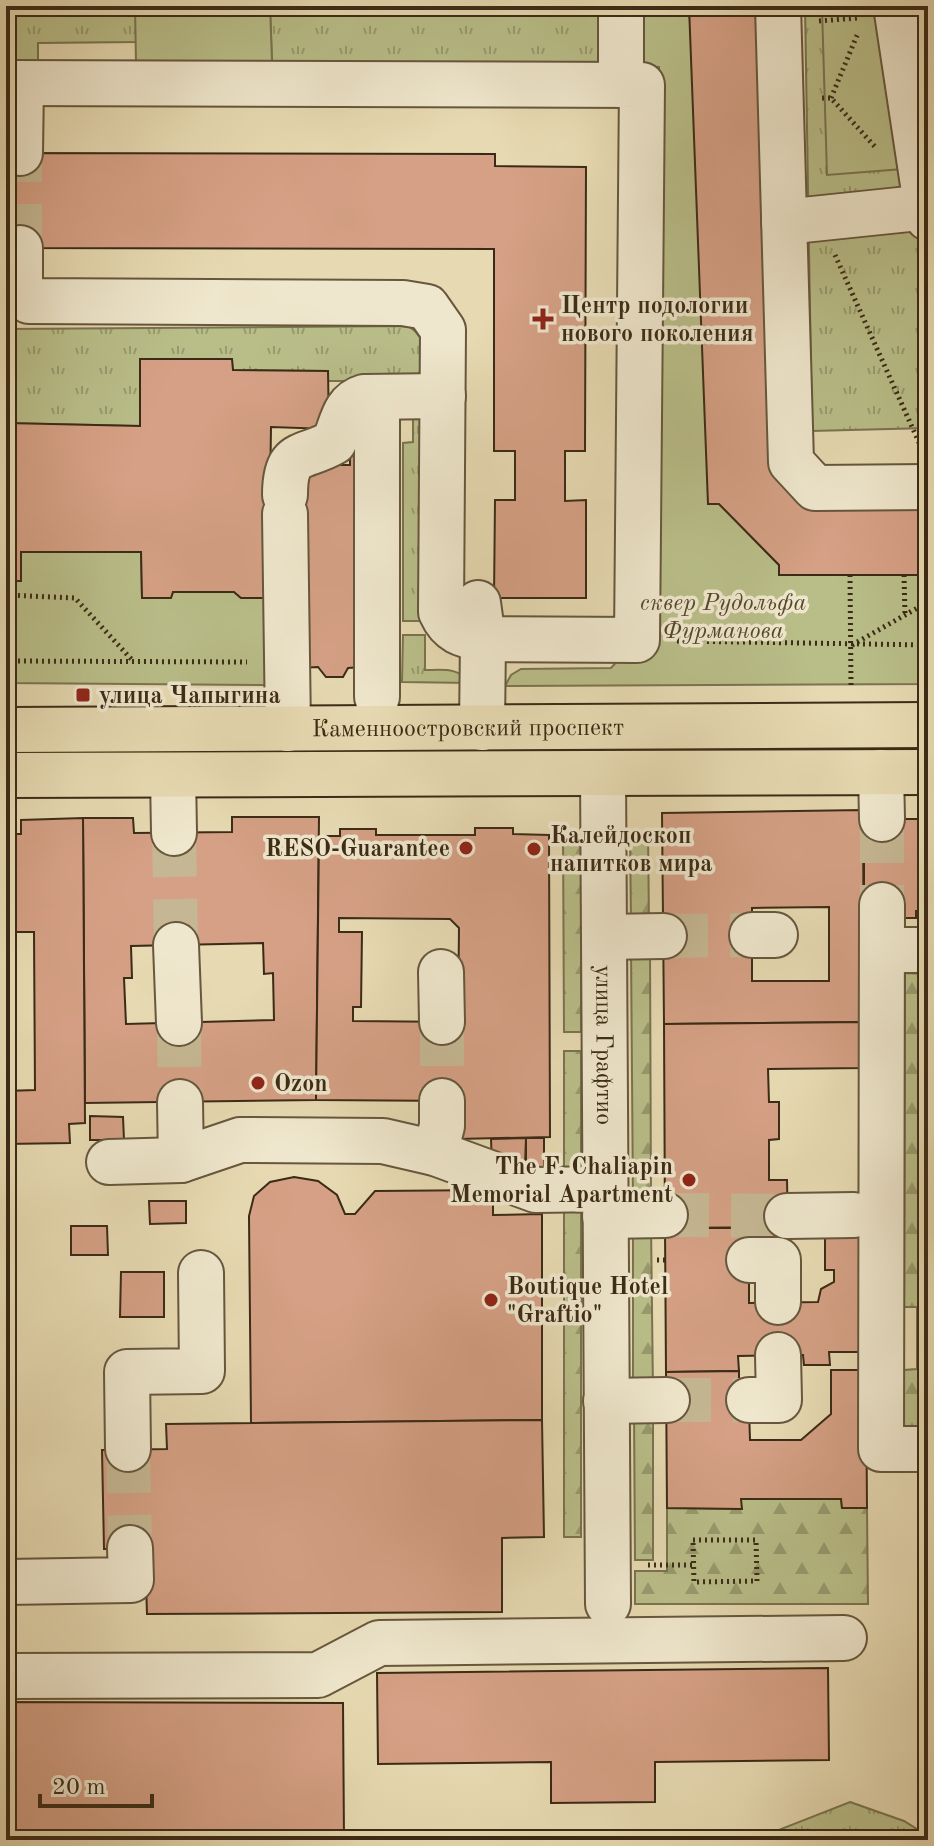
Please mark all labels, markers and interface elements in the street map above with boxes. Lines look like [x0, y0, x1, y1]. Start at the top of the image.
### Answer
place label: Центр подологии нового поколения [561, 295, 754, 347]
marker: Центр подологии нового поколения [532, 308, 554, 330]
park label: сквер Рудольфа Фурманова [640, 592, 806, 644]
place label: улица Чапыгина [99, 685, 281, 709]
marker: улица Чапыгина [74, 686, 92, 704]
street label: Каменноостровский проспект [312, 717, 624, 742]
place label: Калейдоскоп напитков мира [550, 825, 713, 877]
place label: RESO-Guarantee [265, 838, 450, 862]
marker: RESO-Guarantee [457, 839, 475, 857]
marker: Калейдоскоп напитков мира [525, 840, 543, 858]
street label: улица Графтио [590, 965, 615, 1125]
place label: Ozon [274, 1073, 328, 1097]
marker: Ozon [249, 1074, 267, 1092]
place label: The F. Chaliapin Memorial Apartment [450, 1156, 673, 1208]
marker: The F. Chaliapin Memorial Apartment [680, 1171, 698, 1189]
place label: Boutique Hotel "Graftio" [507, 1276, 668, 1328]
marker: Boutique Hotel "Graftio" [482, 1291, 500, 1309]
scale bar [40, 1758, 152, 1808]
text: 20 m [52, 1776, 106, 1800]

